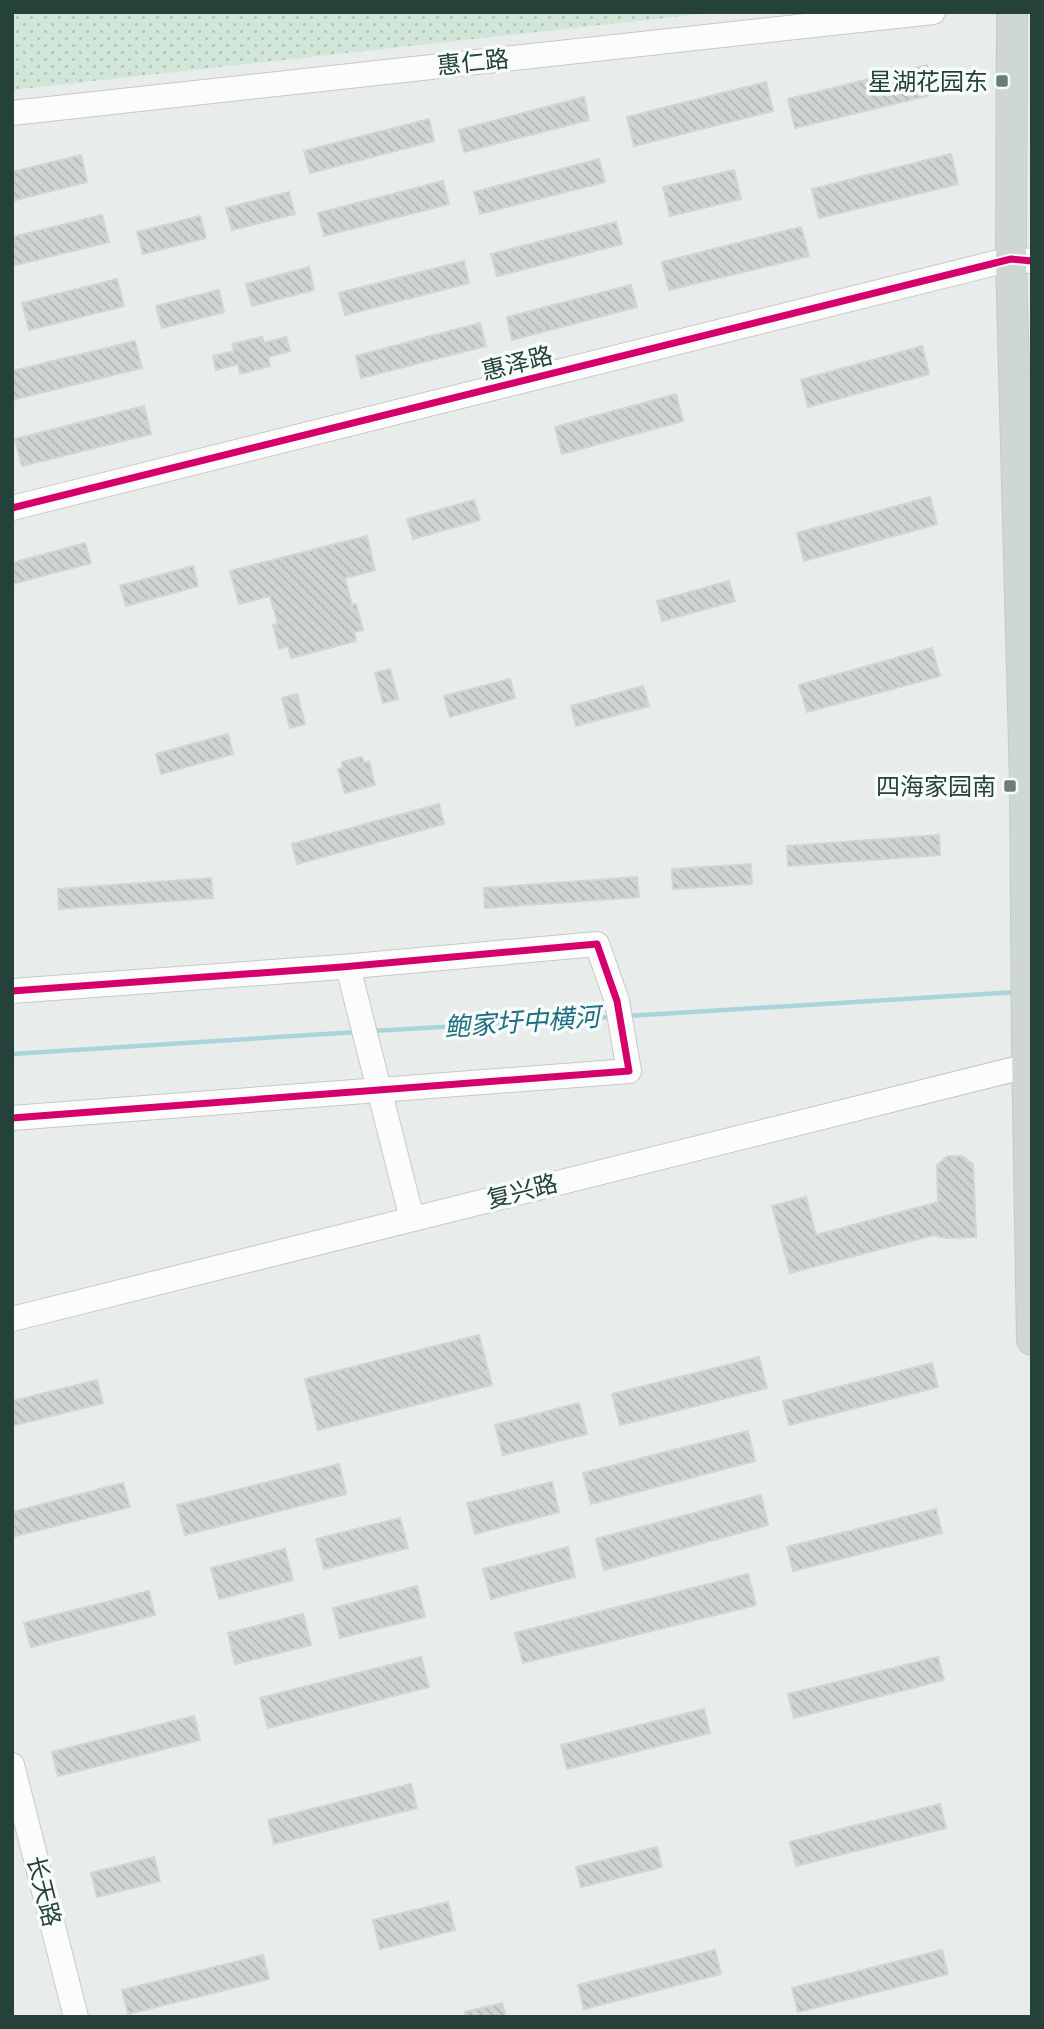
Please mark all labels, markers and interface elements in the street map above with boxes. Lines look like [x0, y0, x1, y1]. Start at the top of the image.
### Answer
street label: 惠仁路 [436, 43, 510, 81]
place label: 星湖花园东 [868, 66, 988, 97]
marker: 星湖花园东 [994, 73, 1010, 89]
street label: 惠泽路 [478, 339, 556, 387]
place label: 四海家园南 [876, 771, 996, 802]
marker: 四海家园南 [1002, 778, 1018, 794]
water label: 鲍家圩中横河 [443, 999, 606, 1044]
street label: 复兴路 [483, 1167, 561, 1215]
street label: 长天路 [20, 1852, 68, 1930]

